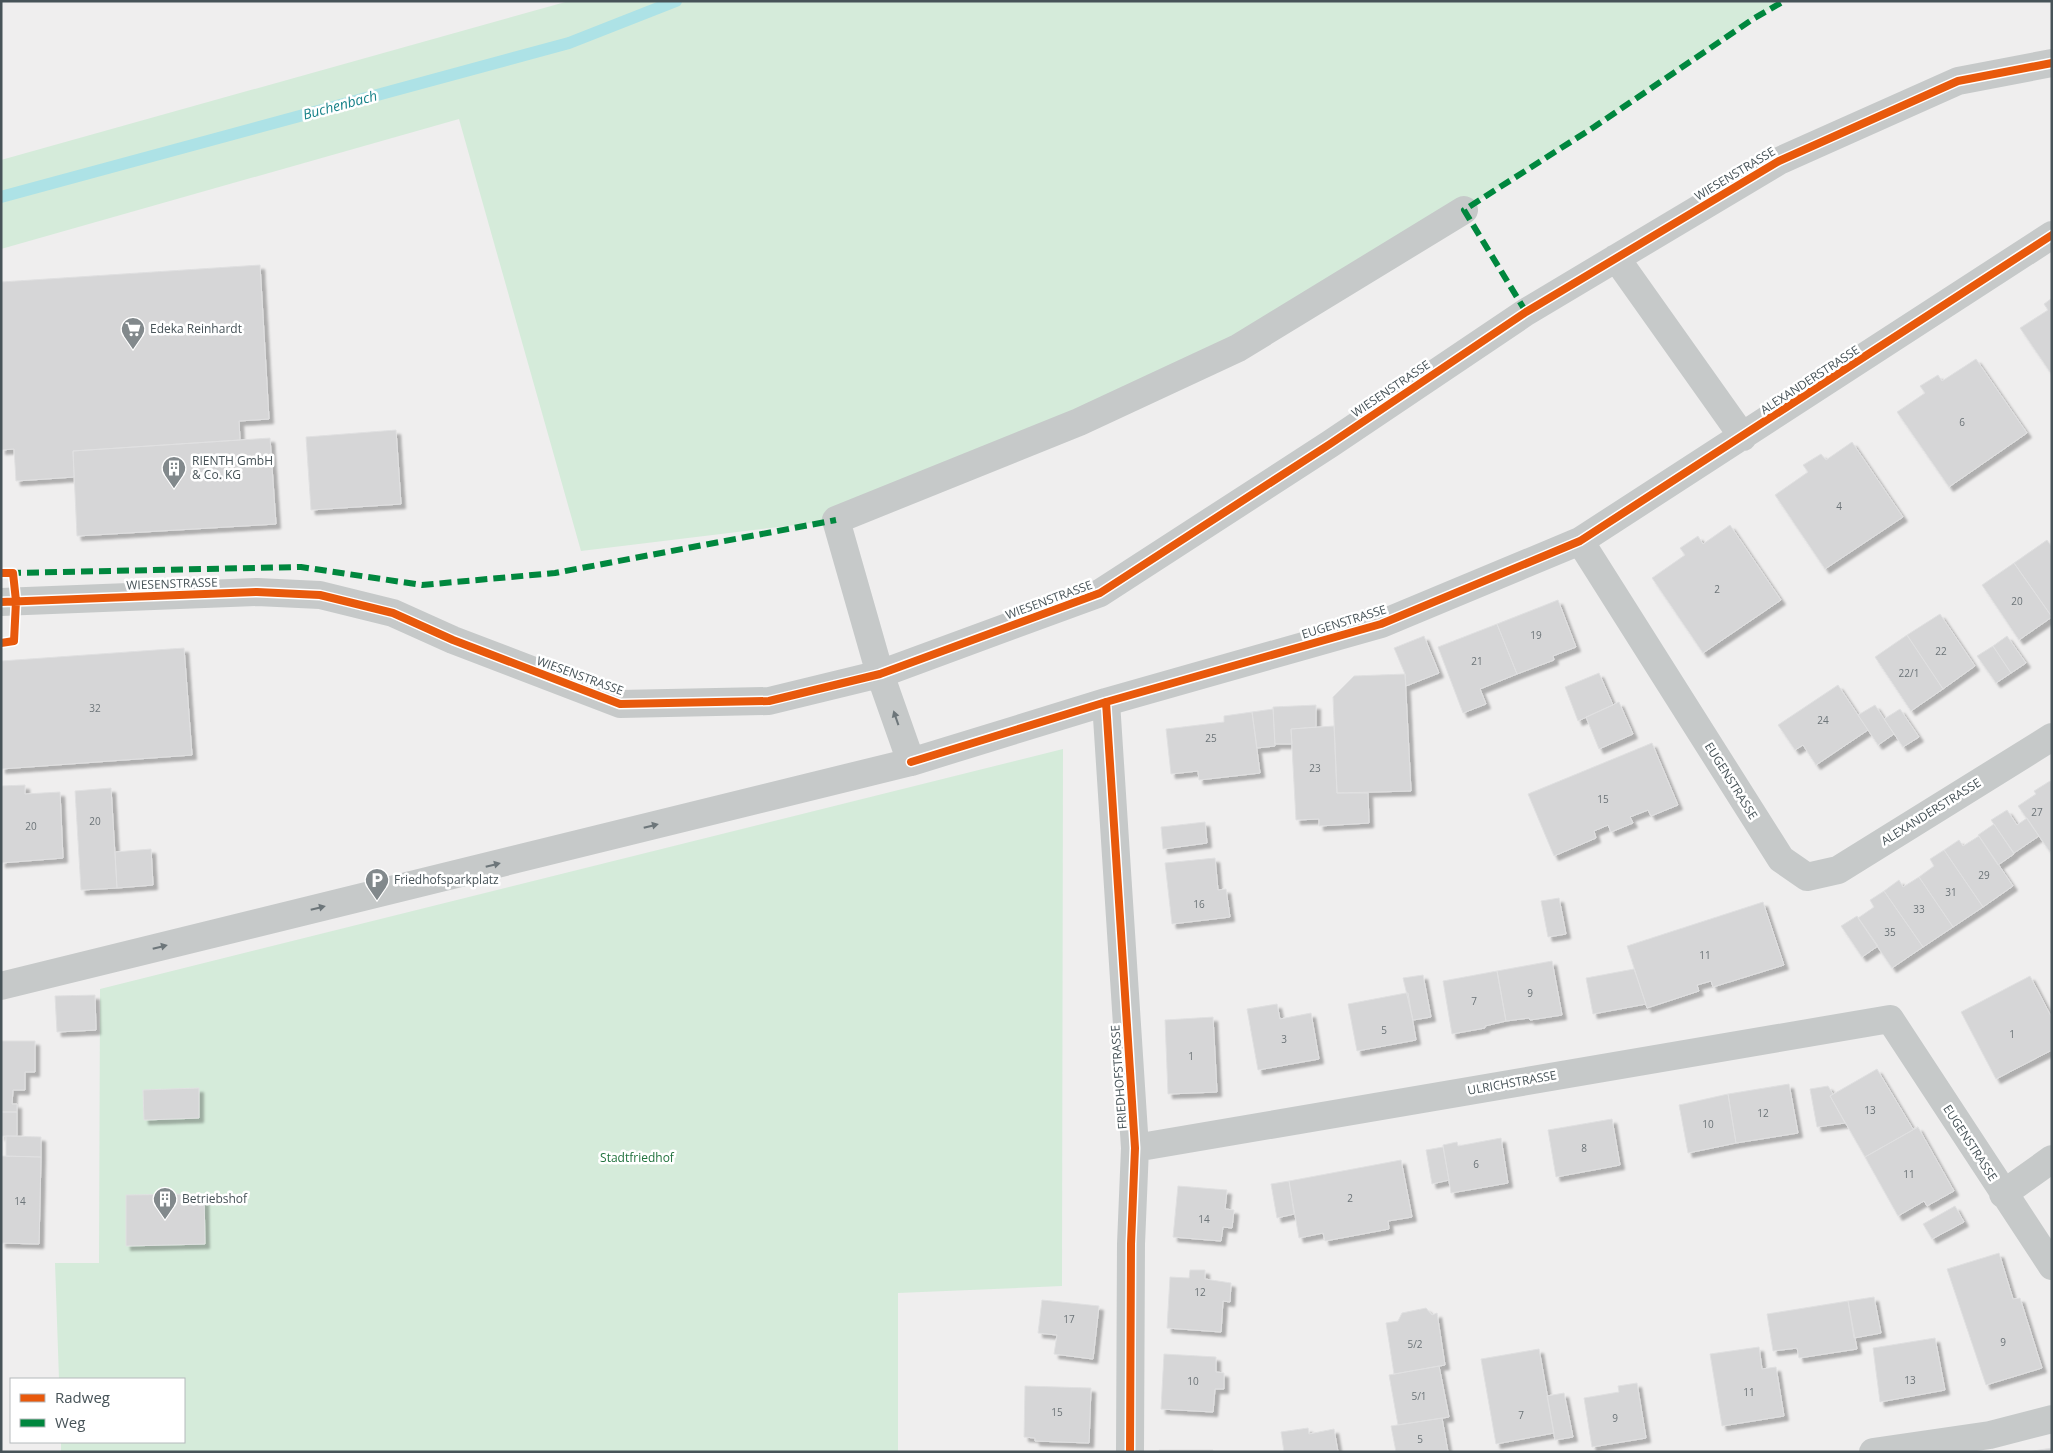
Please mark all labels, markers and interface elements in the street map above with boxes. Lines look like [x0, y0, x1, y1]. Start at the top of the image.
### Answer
water label: Buchenbach [301, 85, 379, 124]
street label: WIESENSTRASSE [1691, 143, 1778, 204]
supermarket icon: Edeka Reinhardt [120, 316, 146, 350]
place label: Edeka Reinhardt [150, 320, 242, 337]
street label: ALEXANDERSTRASSE [1757, 341, 1863, 418]
street label: WIESENSTRASSE [1348, 356, 1433, 421]
house number: 6 [1959, 415, 1965, 429]
place label: RIENTH GmbH & Co. KG [192, 452, 273, 483]
building icon: RIENTH GmbH & Co. KG [161, 455, 187, 489]
house number: 4 [1836, 499, 1842, 513]
street label: WIESENSTRASSE [126, 573, 218, 594]
street label: WIESENSTRASSE [1003, 576, 1095, 623]
house number: 2 [1714, 582, 1720, 596]
house number: 20 [2011, 594, 2023, 608]
street label: EUGENSTRASSE [1299, 601, 1388, 642]
house number: 19 [1530, 628, 1542, 642]
house number: 22 [1935, 644, 1947, 658]
street label: WIESENSTRASSE [534, 652, 626, 699]
house number: 21 [1471, 654, 1483, 668]
house number: 22/1 [1899, 666, 1919, 680]
house number: 32 [89, 701, 101, 715]
one-way arrow [892, 710, 899, 725]
house number: 24 [1817, 713, 1829, 727]
house number: 25 [1205, 731, 1217, 745]
street label: EUGENSTRASSE [1701, 739, 1762, 822]
house number: 23 [1309, 761, 1321, 775]
street label: ALEXANDERSTRASSE [1878, 774, 1984, 849]
house number: 15 [1597, 792, 1609, 806]
house number: 27 [2031, 805, 2043, 819]
house number: 20 [89, 814, 101, 828]
house number: 20 [25, 819, 37, 833]
one-way arrow [643, 822, 658, 830]
one-way arrow [485, 861, 500, 869]
parking icon: Friedhofsparkplatz [364, 867, 390, 901]
house number: 29 [1978, 868, 1990, 882]
place label: Friedhofsparkplatz [394, 871, 499, 888]
house number: 31 [1945, 885, 1957, 899]
house number: 16 [1193, 897, 1205, 911]
house number: 33 [1913, 902, 1925, 916]
one-way arrow [311, 904, 326, 912]
house number: 35 [1884, 925, 1896, 939]
one-way arrow [153, 943, 168, 951]
house number: 11 [1699, 948, 1711, 962]
house number: 9 [1527, 986, 1533, 1000]
house number: 7 [1471, 994, 1477, 1008]
house number: 5 [1381, 1023, 1387, 1037]
street label: FRIEDHOFSTRASSE [1106, 1024, 1131, 1130]
house number: 1 [2009, 1027, 2015, 1041]
house number: 3 [1281, 1032, 1287, 1046]
house number: 1 [1188, 1049, 1194, 1063]
street label: ULRICHSTRASSE [1466, 1066, 1558, 1099]
street label: EUGENSTRASSE [1939, 1101, 2001, 1184]
house number: 13 [1864, 1103, 1876, 1117]
house number: 12 [1757, 1106, 1769, 1120]
house number: 10 [1702, 1117, 1714, 1131]
house number: 8 [1581, 1141, 1587, 1155]
park label: Stadtfriedhof [600, 1149, 675, 1166]
house number: 6 [1473, 1157, 1479, 1171]
house number: 11 [1903, 1167, 1915, 1181]
building icon: Betriebshof [152, 1186, 178, 1220]
place label: Betriebshof [182, 1190, 248, 1207]
house number: 2 [1347, 1191, 1353, 1205]
house number: 14 [14, 1194, 26, 1208]
house number: 14 [1198, 1212, 1210, 1226]
house number: 12 [1194, 1285, 1206, 1299]
house number: 17 [1063, 1312, 1075, 1326]
house number: 9 [2000, 1335, 2006, 1349]
house number: 5/2 [1407, 1337, 1423, 1351]
house number: 13 [1904, 1373, 1916, 1387]
house number: 10 [1187, 1374, 1199, 1388]
legend [10, 1378, 185, 1443]
house number: 11 [1743, 1385, 1755, 1399]
text: Radweg [55, 1387, 110, 1407]
house number: 5/1 [1411, 1389, 1427, 1403]
house number: 15 [1051, 1405, 1063, 1419]
house number: 7 [1518, 1408, 1524, 1422]
house number: 9 [1612, 1411, 1618, 1425]
text: Weg [55, 1412, 85, 1432]
house number: 5 [1417, 1432, 1423, 1446]

